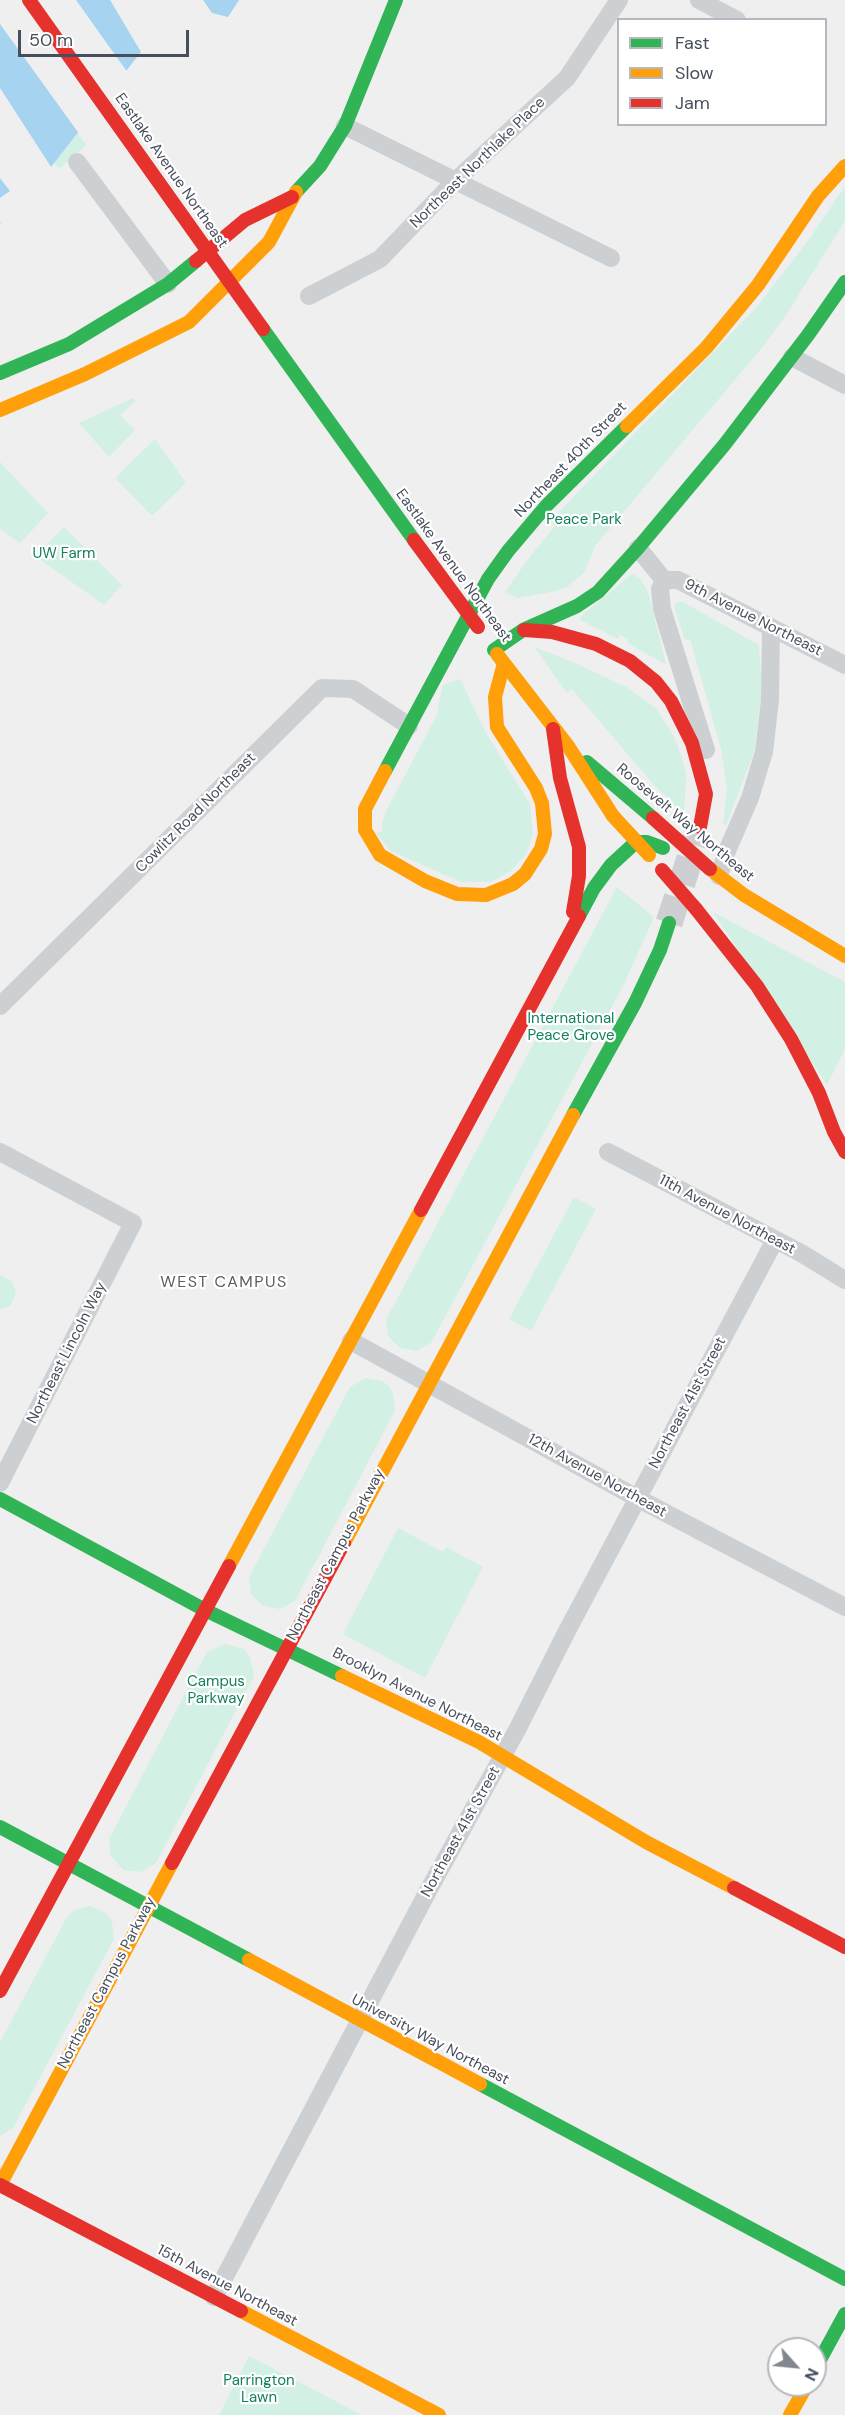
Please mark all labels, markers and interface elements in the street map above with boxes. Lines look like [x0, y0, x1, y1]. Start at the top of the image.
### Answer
scale bar [21, 18, 192, 56]
legend [617, 18, 827, 126]
text: 50 m [29, 28, 73, 52]
text: Fast [675, 31, 710, 55]
text: Slow [675, 61, 714, 85]
street label: Eastlake Avenue Northeast [111, 90, 231, 252]
text: Jam [675, 91, 710, 115]
street label: Northeast Northlake Place [407, 94, 549, 232]
street label: Northeast 40th Street [511, 399, 631, 521]
street label: Eastlake Avenue Northeast [391, 486, 515, 646]
park label: Peace Park [546, 511, 622, 529]
park label: UW Farm [33, 545, 95, 563]
street label: 9th Avenue Northeast [681, 575, 825, 661]
street label: Cowlitz Road Northeast [132, 749, 260, 877]
street label: Roosevelt Way Northeast [612, 760, 758, 886]
park label: International Peace Grove [527, 1010, 615, 1045]
street label: 11th Avenue Northeast [656, 1171, 798, 1259]
district label: WEST CAMPUS [160, 1273, 288, 1293]
street label: Northeast Lincoln Way [23, 1279, 111, 1427]
street label: Northeast 41st Street [646, 1334, 730, 1472]
street label: 12th Avenue Northeast [524, 1430, 670, 1522]
street label: Northeast Campus Parkway [283, 1466, 389, 1644]
street label: Brooklyn Avenue Northeast [329, 1644, 505, 1746]
park label: Campus Parkway [187, 1673, 245, 1708]
street label: Northeast 41st Street [418, 1764, 504, 1900]
street label: Northeast Campus Parkway [54, 1894, 160, 2072]
street label: University Way Northeast [348, 1991, 512, 2089]
street label: 15th Avenue Northeast [154, 2241, 300, 2331]
north arrow [767, 2337, 827, 2397]
text: N [800, 2365, 824, 2384]
park label: Parrington Lawn [223, 2372, 295, 2407]

